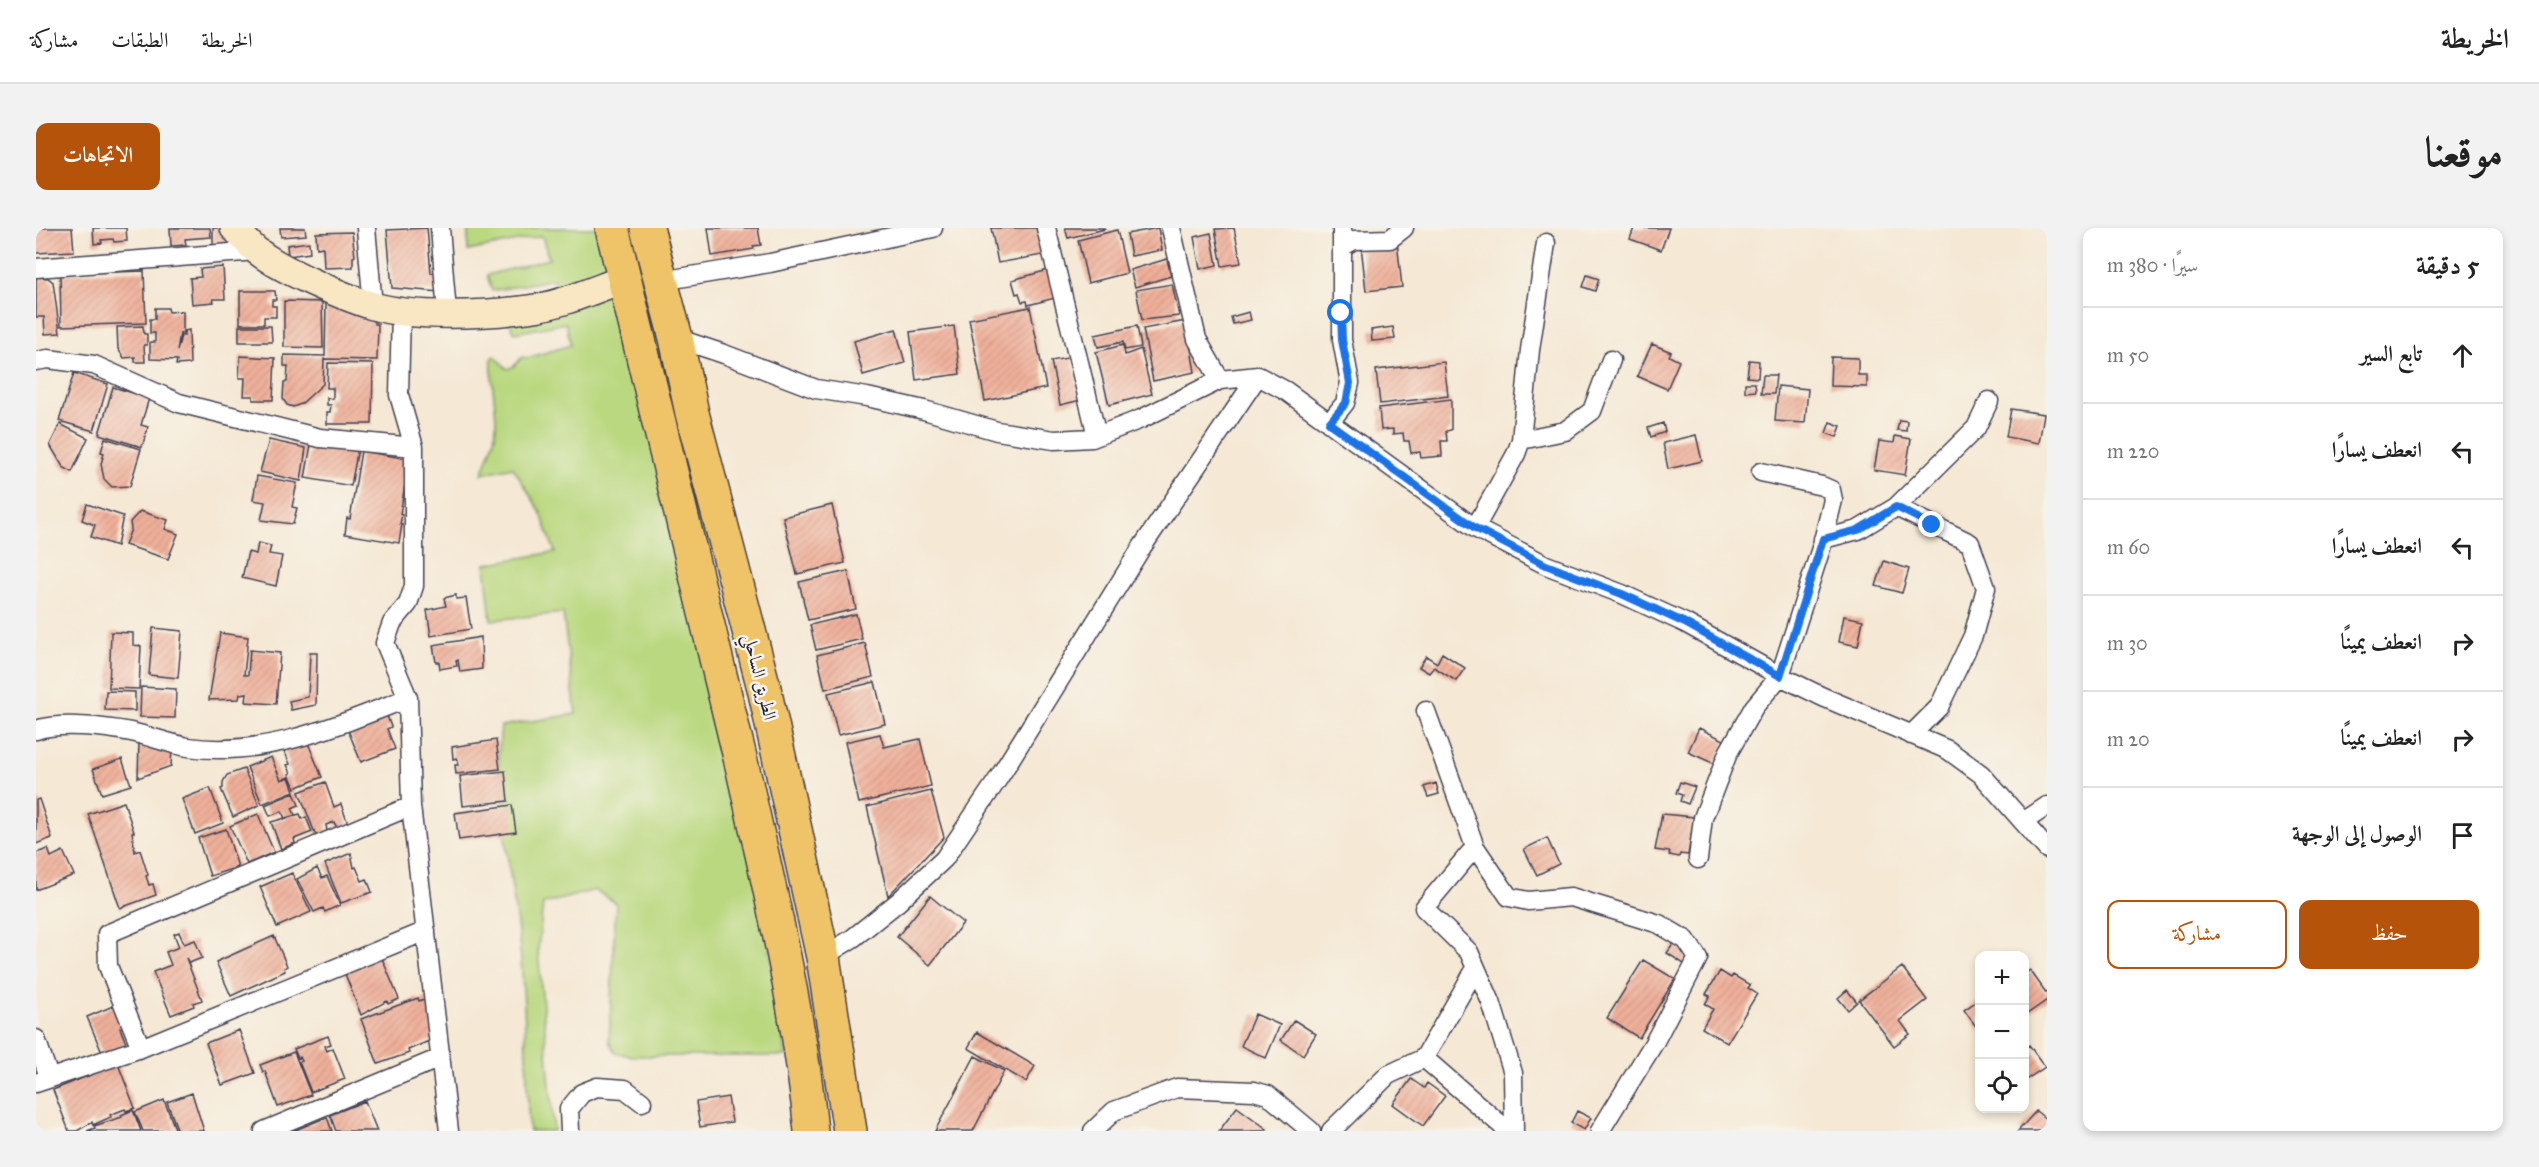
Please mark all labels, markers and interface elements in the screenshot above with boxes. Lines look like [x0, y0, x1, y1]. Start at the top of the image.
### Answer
text: الخريطة [2441, 21, 2509, 56]
text: مشاركة [30, 27, 78, 53]
text: الطبقات [111, 27, 168, 53]
text: الخريطة [201, 27, 253, 53]
button: الاتجاهات [36, 123, 160, 190]
text: موقعنا [2425, 126, 2503, 178]
text: 5 دقيقة [2416, 249, 2479, 281]
text: سيرًا · 380 m [2107, 253, 2198, 277]
route start [1327, 299, 1353, 325]
icon: ahead [2446, 339, 2479, 372]
text: تابع السير [2360, 340, 2422, 367]
text: 50 m [2107, 343, 2149, 367]
icon: left [2446, 435, 2479, 468]
text: انعطف يسارًا [2332, 436, 2422, 463]
text: 220 m [2107, 439, 2159, 463]
route end [1918, 511, 1944, 537]
icon: left [2446, 531, 2479, 564]
text: انعطف يسارًا [2332, 532, 2422, 559]
text: 60 m [2107, 535, 2150, 559]
icon: right [2446, 627, 2479, 660]
text: انعطف يمينًا [2341, 628, 2422, 655]
text: 30 m [2107, 631, 2148, 655]
street label: الطريق الساحلي [733, 632, 781, 724]
icon: right [2446, 723, 2479, 756]
text: انعطف يمينًا [2341, 724, 2422, 751]
text: 20 m [2107, 727, 2150, 751]
icon: arrive [2446, 819, 2479, 852]
text: الوصول إلى الوجهة [2292, 820, 2422, 847]
button: مشاركة [2107, 900, 2287, 969]
button: حفظ [2299, 900, 2479, 969]
map controls [1975, 951, 2029, 1113]
button: + [1975, 951, 2029, 1005]
button: − [1975, 1005, 2029, 1059]
button: locate [1975, 1059, 2029, 1113]

